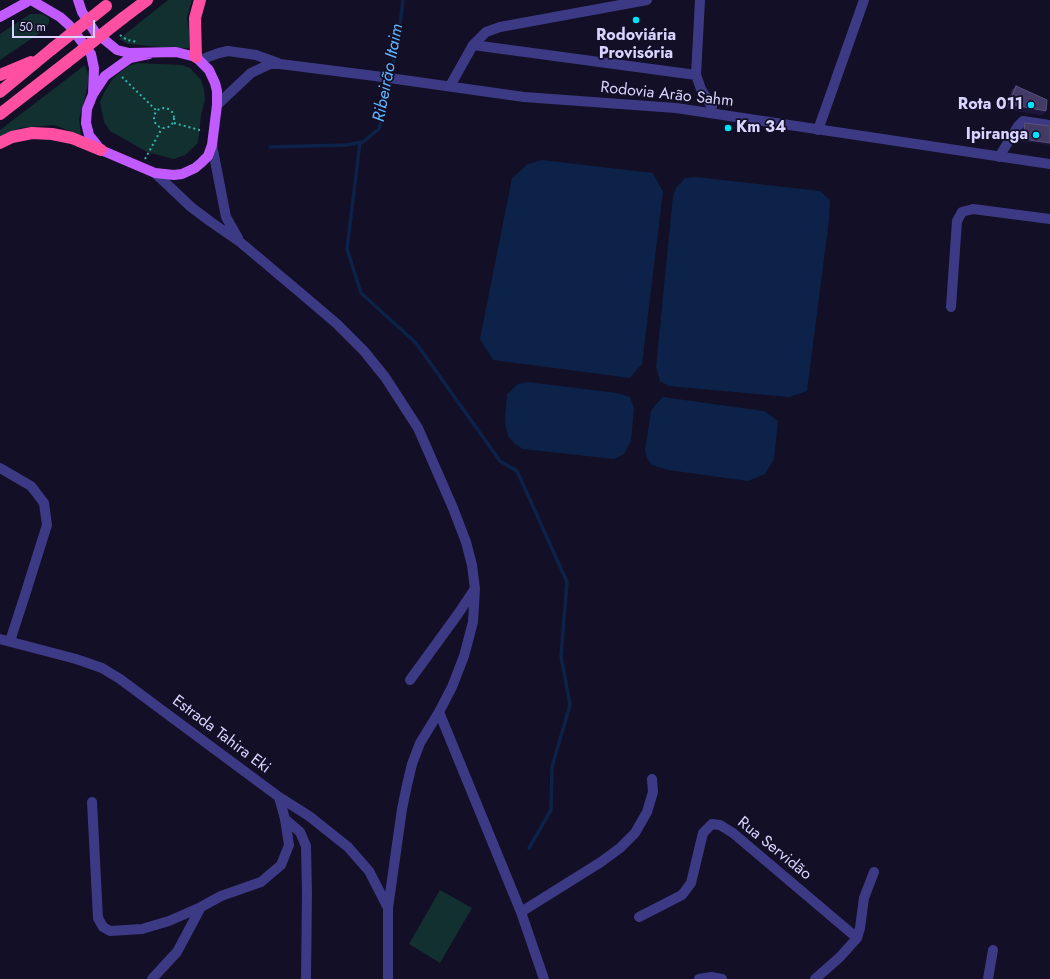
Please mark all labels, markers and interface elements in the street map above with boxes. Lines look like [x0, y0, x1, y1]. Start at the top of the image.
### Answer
scale bar [14, 12, 97, 38]
marker: Rodoviária Provisória [631, 15, 641, 25]
text: 50 m [19, 18, 46, 36]
water label: Ribeirão Itaim [369, 22, 409, 124]
place label: Rodoviária Provisória [596, 26, 676, 64]
street label: Rodovia Arão Sahm [600, 78, 734, 112]
place label: Rota 011 [958, 95, 1023, 115]
marker: Rota 011 [1026, 100, 1036, 110]
place label: Km 34 [736, 118, 786, 138]
marker: Km 34 [723, 123, 733, 133]
place label: Ipiranga [966, 125, 1028, 145]
marker: Ipiranga [1031, 130, 1041, 140]
street label: Estrada Tahira Eki [168, 692, 274, 778]
street label: Rua Servidão [733, 813, 815, 885]

